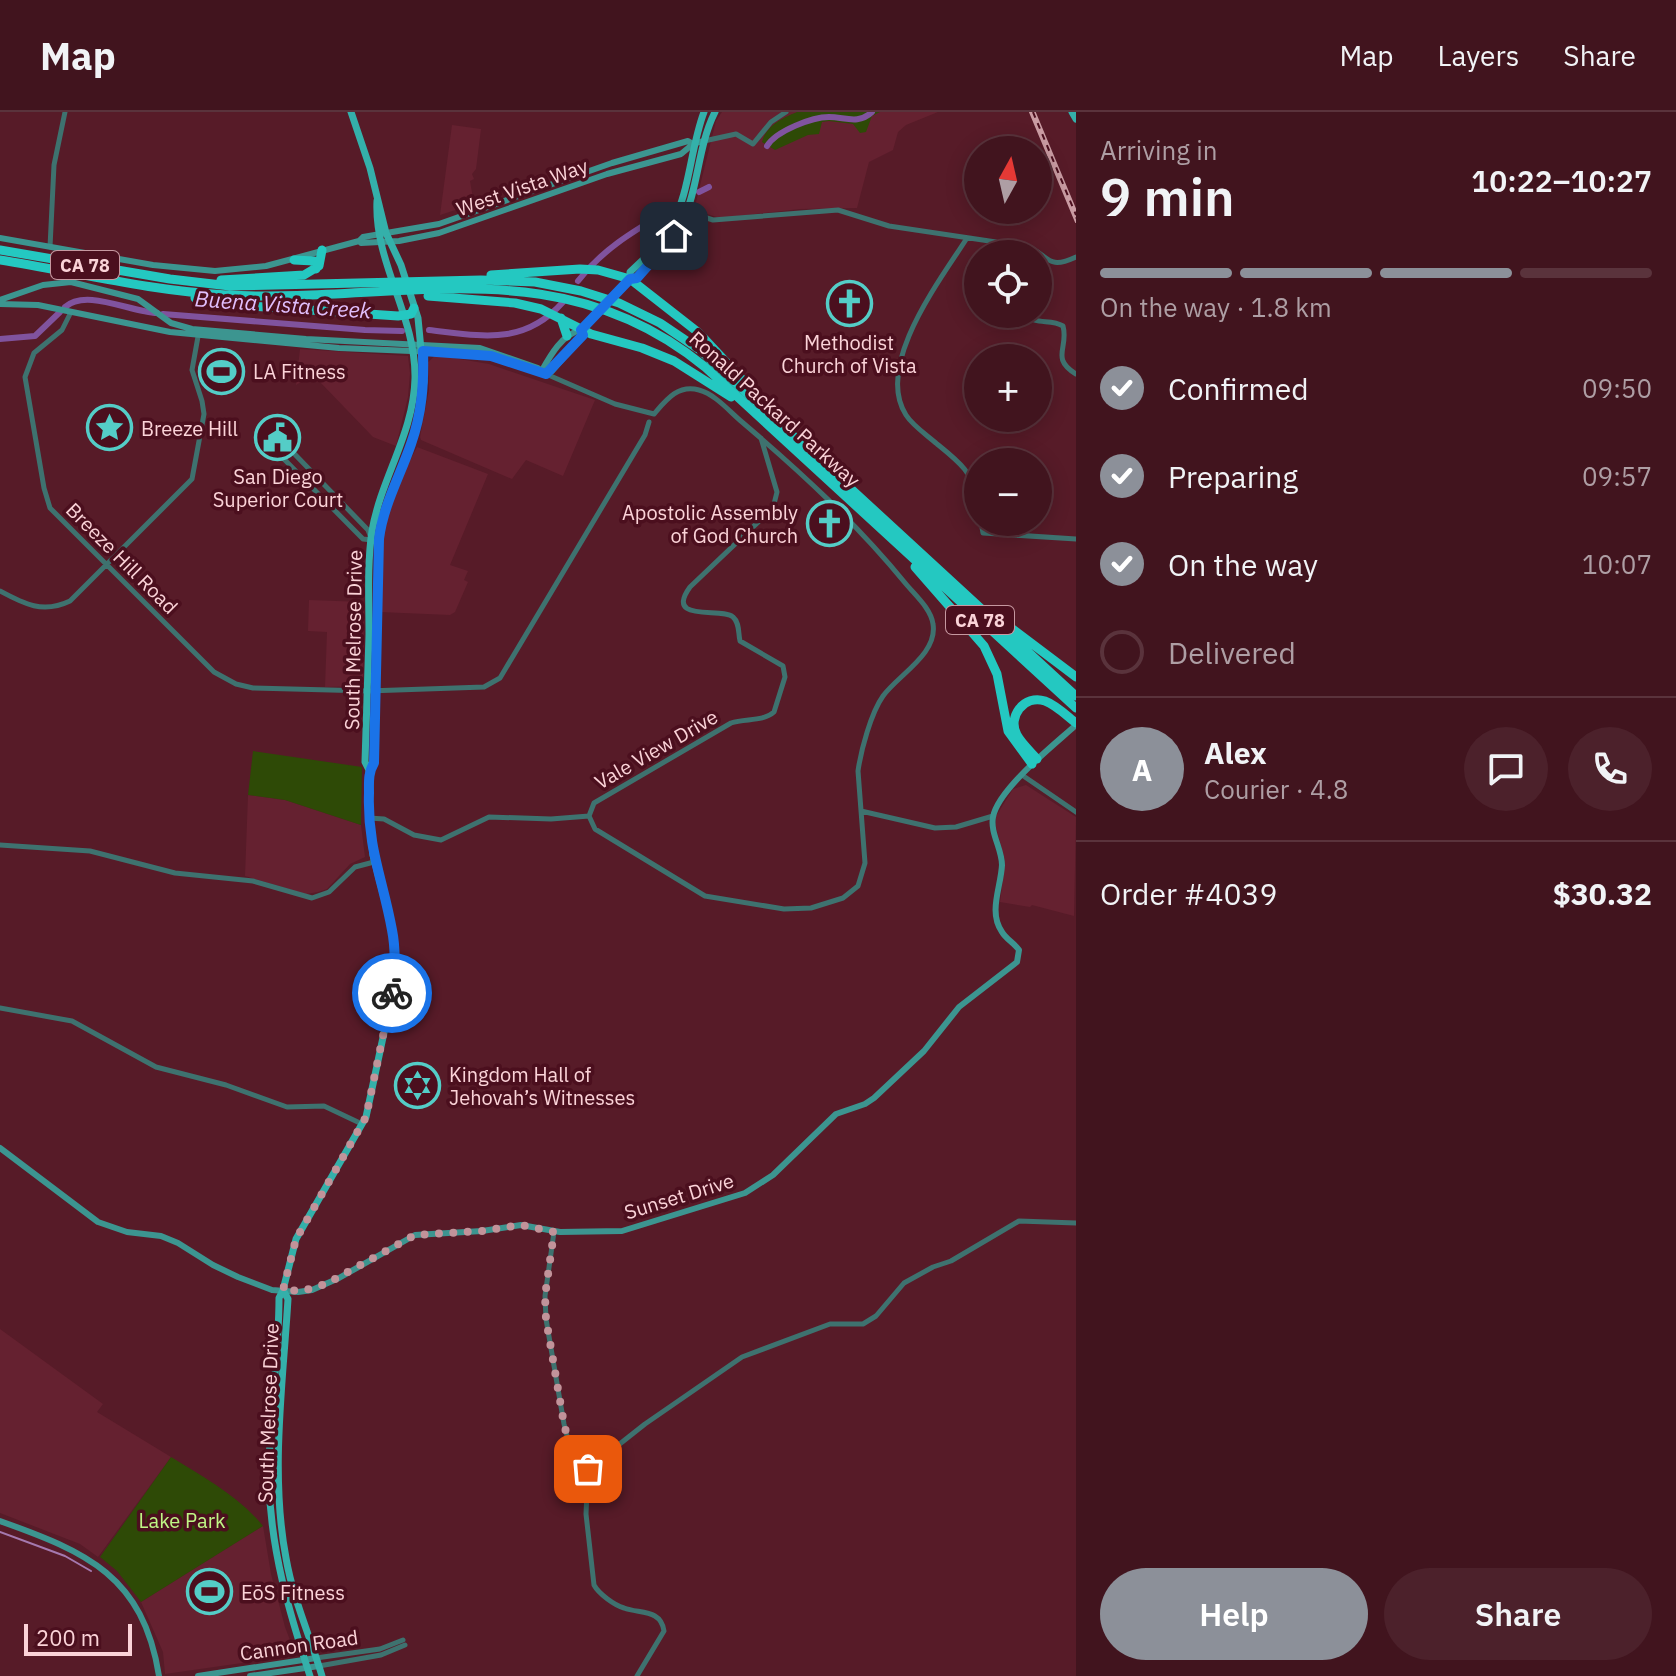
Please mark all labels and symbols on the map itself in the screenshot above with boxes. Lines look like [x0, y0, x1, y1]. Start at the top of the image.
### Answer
north arrow [964, 136, 1052, 224]
street label: West Vista Way [453, 152, 591, 222]
pin [640, 202, 708, 270]
road number: CA 78 [51, 251, 119, 279]
church icon: Methodist Church of Vista [825, 279, 873, 327]
water label: Buena Vista Creek [194, 283, 373, 325]
street label: Ronald Packard Parkway [684, 325, 866, 493]
place label: Methodist Church of Vista [781, 329, 917, 379]
sports icon: LA Fitness [198, 347, 246, 395]
place label: LA Fitness [253, 358, 346, 385]
place icon: Breeze Hill [86, 404, 134, 452]
public building icon: San Diego Superior Court [254, 413, 302, 461]
place label: Breeze Hill [141, 415, 238, 442]
place label: San Diego Superior Court [213, 463, 343, 513]
street label: Breeze Hill Road [60, 496, 184, 620]
place label: Apostolic Assembly of God Church [622, 499, 798, 549]
church icon: Apostolic Assembly of God Church [805, 499, 853, 547]
street label: South Melrose Drive [338, 550, 368, 730]
road number: CA 78 [946, 606, 1014, 634]
street label: Vale View Drive [590, 703, 723, 795]
courier [352, 953, 432, 1033]
synagogue icon: Kingdom Hall of Jehovah’s Witnesses [394, 1061, 442, 1109]
place label: Kingdom Hall of Jehovah’s Witnesses [449, 1061, 635, 1111]
street label: Sunset Drive [621, 1167, 737, 1225]
street label: South Melrose Drive [251, 1322, 285, 1504]
pin [554, 1435, 622, 1503]
park label: Lake Park [138, 1507, 226, 1534]
sports icon: EōS Fitness [186, 1568, 234, 1616]
place label: EōS Fitness [241, 1579, 345, 1606]
scale bar [24, 1620, 132, 1656]
street label: Cannon Road [238, 1623, 360, 1667]

